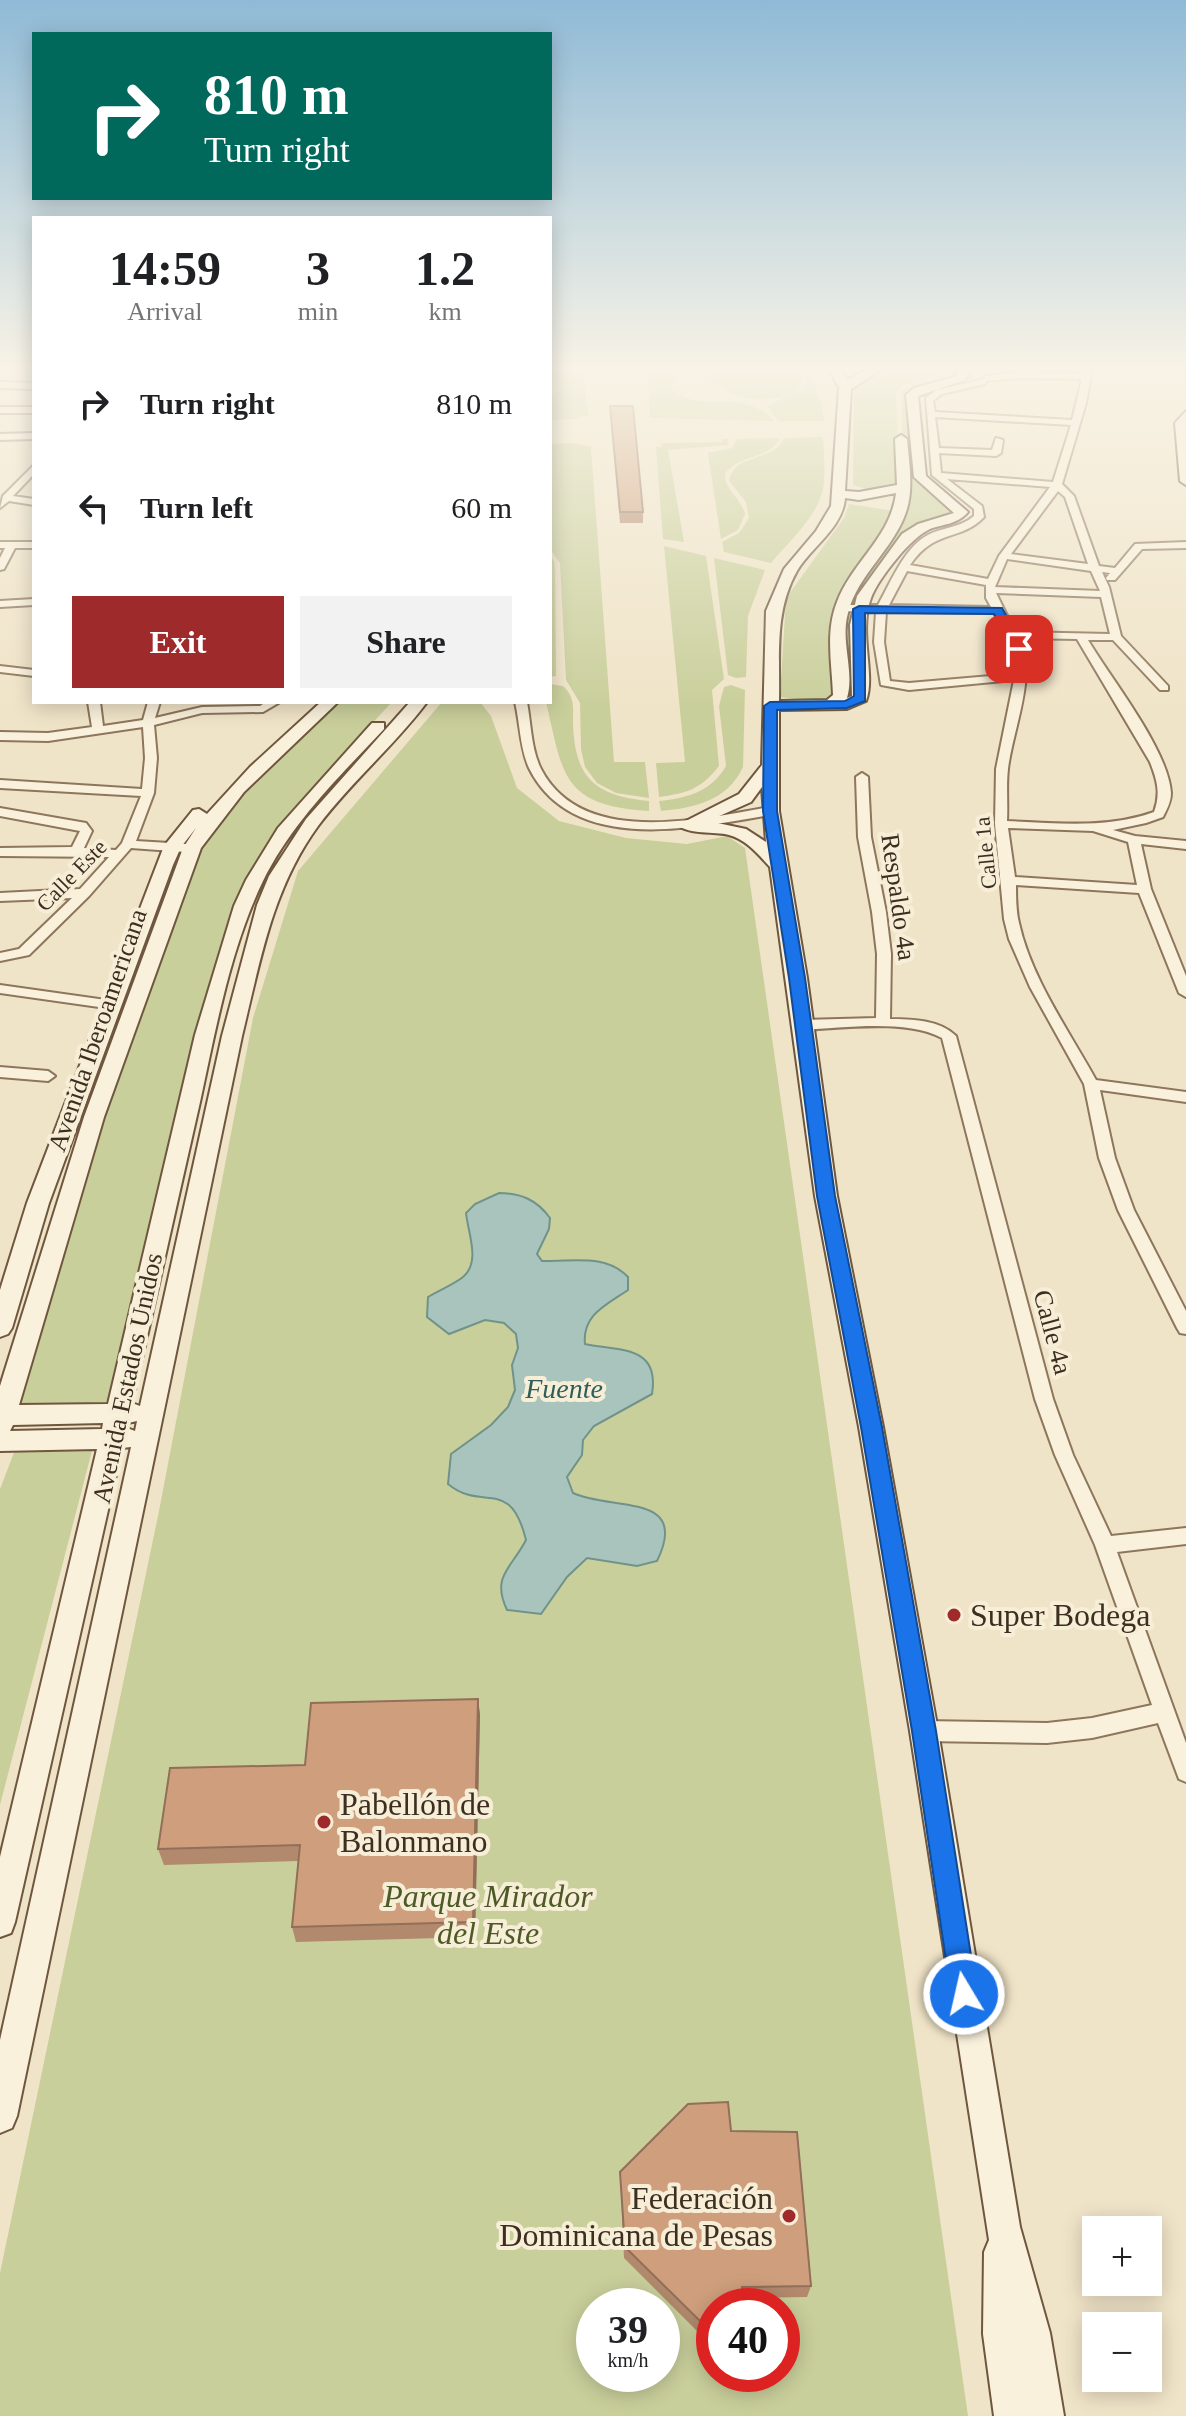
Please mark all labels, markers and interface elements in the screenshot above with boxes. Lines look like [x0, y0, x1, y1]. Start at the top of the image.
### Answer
icon: right [72, 64, 176, 168]
text: 810 m [204, 64, 349, 126]
text: Turn right [204, 130, 350, 170]
text: 14:59 [109, 242, 221, 295]
text: 3 [306, 242, 330, 295]
text: 1.2 [415, 242, 475, 295]
text: Arrival [127, 297, 202, 326]
text: min [298, 297, 338, 326]
text: km [428, 297, 462, 326]
icon: right [72, 382, 116, 426]
text: Turn right [140, 387, 275, 420]
text: 810 m [436, 387, 512, 420]
icon: left [72, 486, 116, 530]
text: Turn left [140, 491, 253, 524]
text: 60 m [451, 491, 512, 524]
button: Exit [72, 596, 284, 688]
button: Share [300, 596, 512, 688]
pin [985, 615, 1053, 683]
icon: arrive [997, 627, 1041, 671]
street label: Calle 1a [969, 815, 1002, 890]
street label: Respaldo 4a [875, 832, 922, 963]
street label: Calle Este [31, 834, 112, 916]
street label: Avenida Iberoamericana [42, 905, 153, 1155]
street label: Avenida Estados Unidos [87, 1250, 168, 1506]
street label: Calle 4a [1027, 1287, 1078, 1378]
water label: Fuente [524, 1373, 603, 1404]
place label: Super Bodega [970, 1597, 1150, 1633]
marker: Super Bodega [945, 1606, 963, 1624]
place label: Pabellón de Balonmano [340, 1786, 490, 1859]
marker: Pabellón de Balonmano [315, 1813, 333, 1831]
park label: Parque Mirador del Este [382, 1878, 593, 1951]
position arrow [922, 1952, 1006, 2036]
place label: Federación Dominicana de Pesas [499, 2180, 773, 2253]
marker: Federación Dominicana de Pesas [780, 2207, 798, 2225]
map controls [1082, 2216, 1162, 2392]
button: + [1082, 2216, 1162, 2296]
speed limit sign: 40 [696, 2288, 800, 2392]
text: 39 [608, 2307, 648, 2352]
button: − [1082, 2312, 1162, 2392]
text: km/h [607, 2349, 649, 2371]

